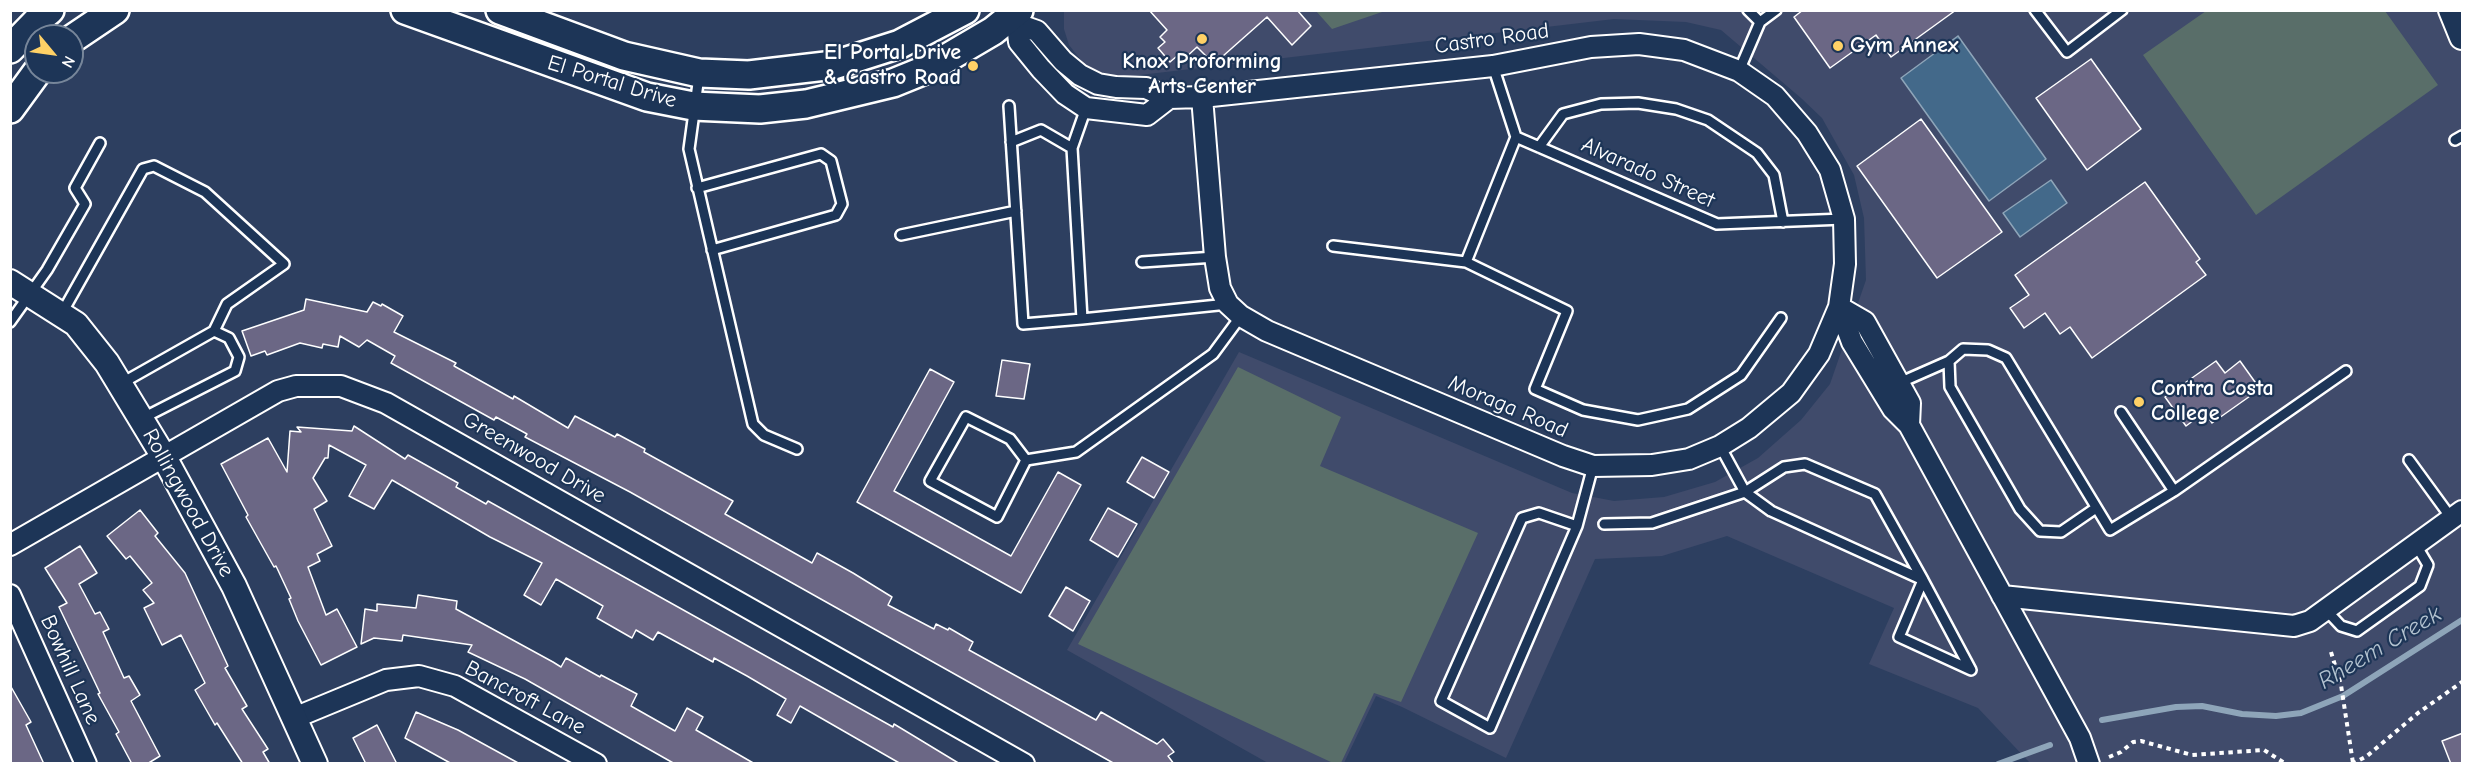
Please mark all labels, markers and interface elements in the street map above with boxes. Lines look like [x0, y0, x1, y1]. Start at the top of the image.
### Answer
street label: Castro Road [1433, 18, 1551, 60]
north arrow [24, 24, 84, 84]
marker: Knox Proforming Arts Center [1195, 32, 1209, 46]
place label: Gym Annex [1850, 33, 1959, 59]
marker: Gym Annex [1831, 39, 1845, 53]
place label: El Portal Drive & Castro Road [824, 40, 961, 92]
place label: Knox Proforming Arts Center [1122, 49, 1282, 100]
street label: El Portal Drive [544, 50, 680, 114]
text: N [58, 53, 78, 71]
marker: El Portal Drive & Castro Road [966, 59, 980, 73]
street label: Alvarado Street [1577, 132, 1719, 214]
street label: Moraga Road [1444, 370, 1572, 444]
place label: Contra Costa College [2151, 376, 2274, 428]
marker: Contra Costa College [2132, 395, 2146, 409]
street label: Greenwood Drive [458, 406, 610, 510]
street label: Rollingwood Drive [136, 424, 240, 582]
water label: Rheem Creek [2313, 600, 2447, 696]
street label: Bowhill Lane [34, 611, 106, 729]
street label: Bancroft Lane [460, 655, 590, 741]

